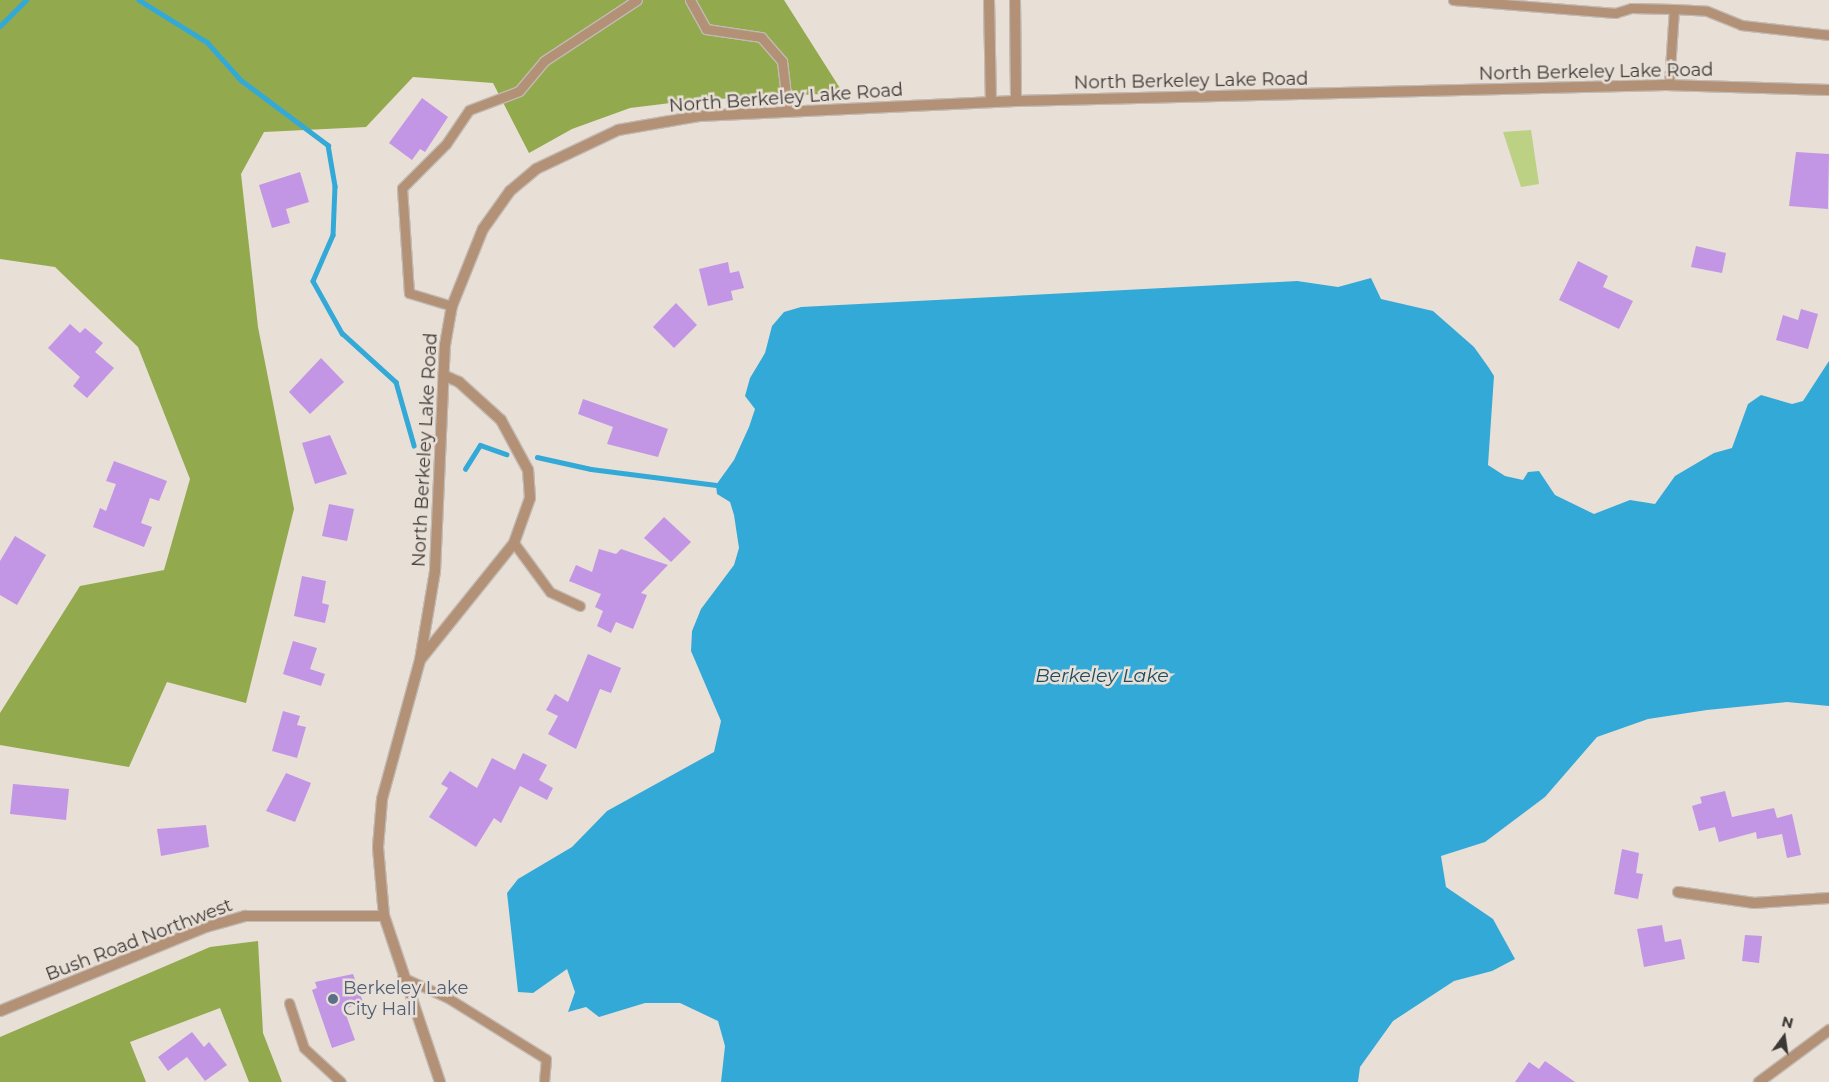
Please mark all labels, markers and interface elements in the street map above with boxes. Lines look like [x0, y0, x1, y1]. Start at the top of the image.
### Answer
street label: North Berkeley Lake Road [1478, 59, 1714, 85]
street label: North Berkeley Lake Road [1073, 68, 1309, 94]
street label: North Berkeley Lake Road [668, 79, 904, 117]
street label: North Berkeley Lake Road [408, 332, 442, 568]
water label: Berkeley Lake [1035, 665, 1169, 687]
street label: Bush Road Northwest [43, 894, 235, 986]
place label: Berkeley Lake City Hall [343, 978, 468, 1021]
marker: Berkeley Lake City Hall [327, 993, 339, 1005]
north arrow [1759, 1012, 1809, 1062]
text: N [1780, 1012, 1795, 1033]

